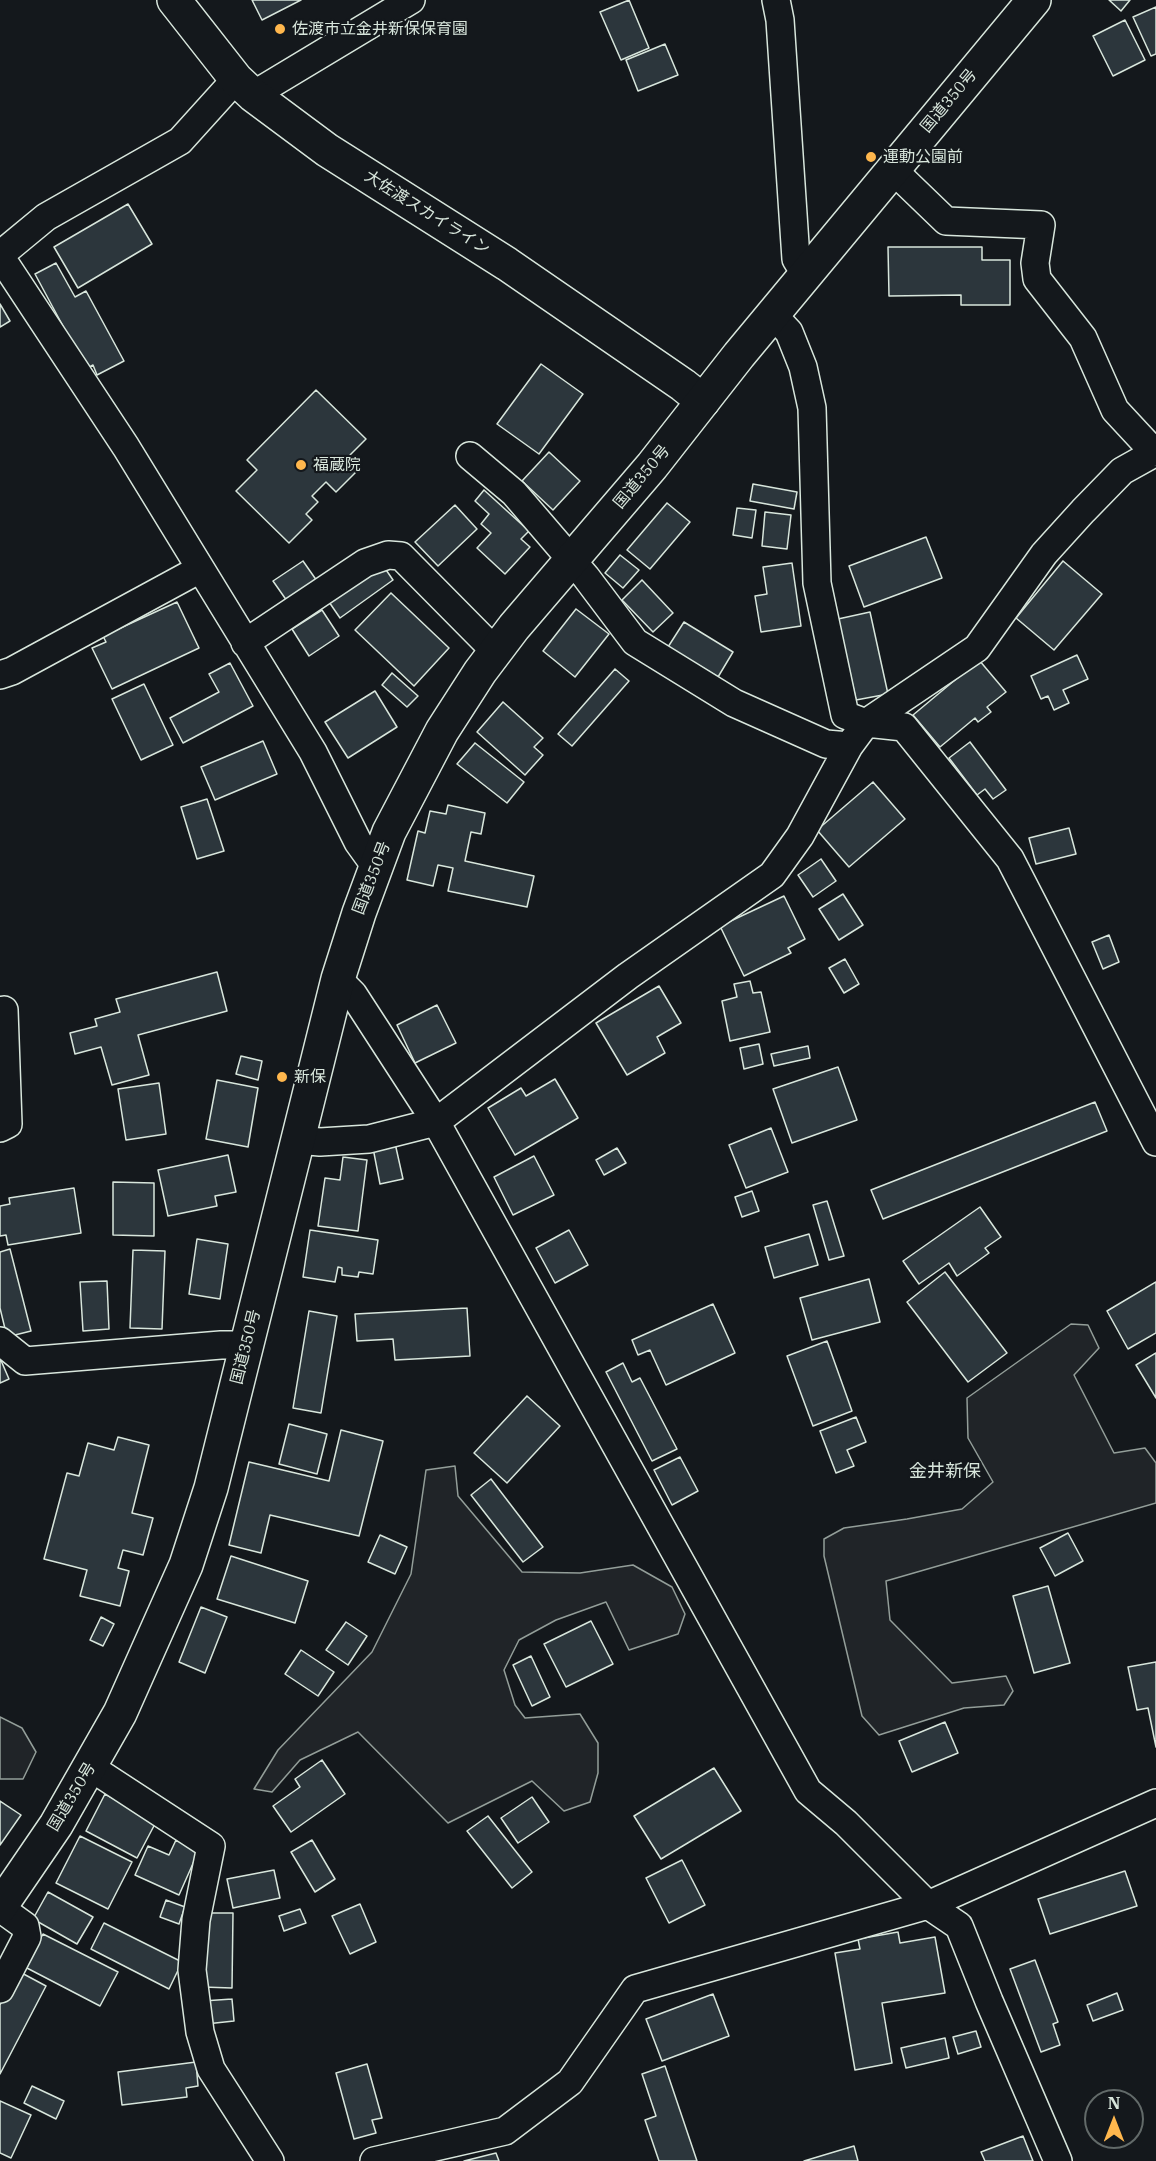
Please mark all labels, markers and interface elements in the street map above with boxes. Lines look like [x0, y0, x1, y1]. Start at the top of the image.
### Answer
place label: 佐渡市立金井新保保育園 [292, 19, 468, 39]
marker: 佐渡市立金井新保保育園 [273, 22, 287, 36]
street label: 国道350号 [917, 65, 981, 137]
place label: 運動公園前 [883, 147, 963, 167]
marker: 運動公園前 [864, 150, 878, 164]
street label: 大佐渡スカイライン [361, 167, 493, 259]
street label: 国道350号 [610, 441, 674, 513]
place label: 福蔵院 [313, 455, 361, 475]
marker: 福蔵院 [294, 458, 308, 472]
street label: 国道350号 [349, 839, 395, 917]
place label: 新保 [294, 1067, 326, 1087]
marker: 新保 [275, 1070, 289, 1084]
street label: 国道350号 [227, 1307, 265, 1387]
district label: 金井新保 [909, 1461, 981, 1483]
street label: 国道350号 [44, 1759, 100, 1835]
north arrow [1084, 2089, 1144, 2149]
text: N [1108, 2093, 1120, 2113]

